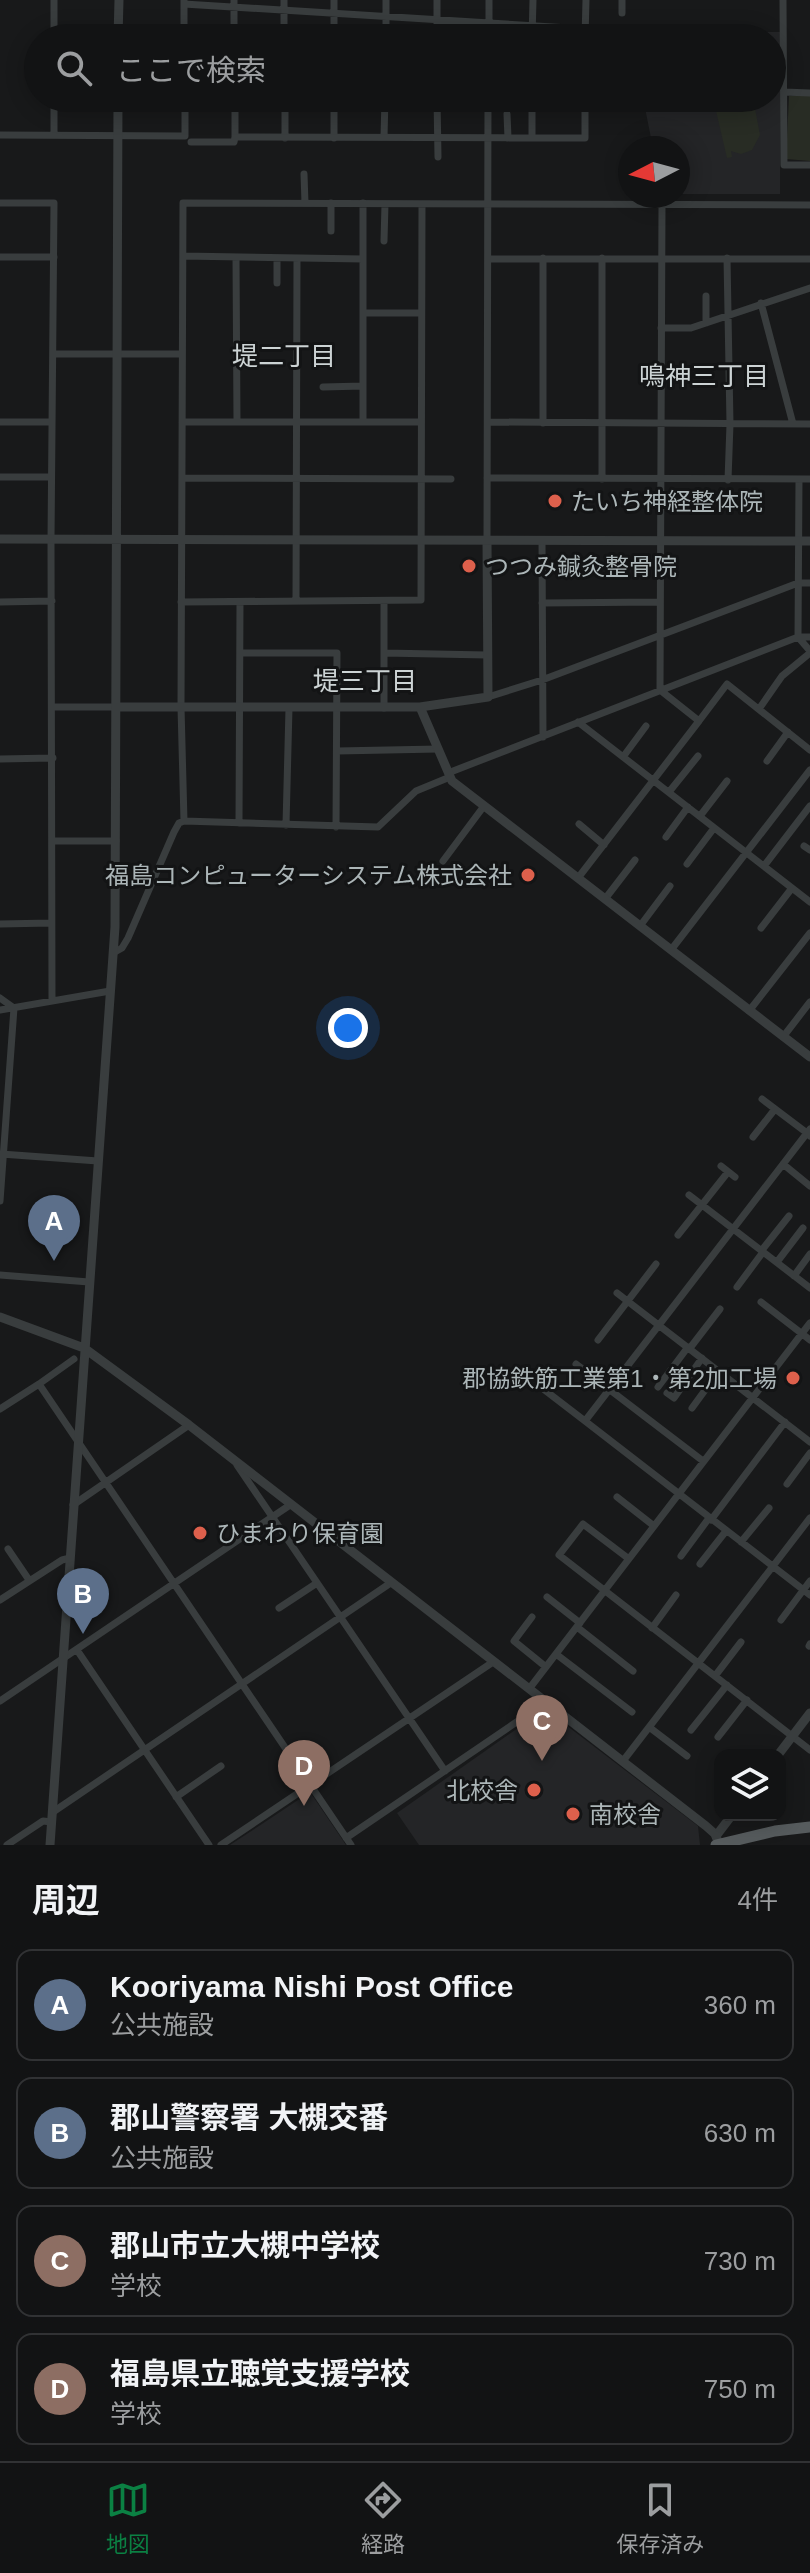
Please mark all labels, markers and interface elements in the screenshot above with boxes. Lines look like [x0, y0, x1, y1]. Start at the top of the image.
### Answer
search box [24, 24, 786, 112]
icon: search [52, 46, 96, 90]
text: ここで検索 [116, 54, 266, 87]
north arrow [618, 136, 690, 208]
district label: 堤二丁目 [232, 341, 336, 371]
district label: 鳴神三丁目 [639, 361, 769, 391]
place label: たいち神経整体院 [571, 488, 763, 515]
marker: たいち神経整体院 [546, 492, 564, 510]
place label: つつみ鍼灸整骨院 [485, 553, 677, 580]
marker: つつみ鍼灸整骨院 [460, 557, 478, 575]
district label: 堤三丁目 [313, 666, 417, 696]
place label: 福島コンピューターシステム株式会社 [105, 862, 512, 889]
marker: 福島コンピューターシステム株式会社 [519, 866, 537, 884]
your location [328, 1008, 368, 1048]
pin: A [28, 1195, 80, 1261]
place label: 郡協鉄筋工業第1・第2加工場 [462, 1365, 777, 1392]
marker: 郡協鉄筋工業第1・第2加工場 [784, 1369, 802, 1387]
place label: ひまわり保育園 [216, 1520, 384, 1547]
marker: ひまわり保育園 [191, 1524, 209, 1542]
pin: B [57, 1568, 109, 1634]
pin: C [516, 1695, 568, 1761]
pin: D [278, 1740, 330, 1806]
map controls [714, 1749, 786, 1821]
button: layers [714, 1749, 786, 1821]
place label: 北校舎 [446, 1777, 518, 1804]
marker: 北校舎 [525, 1781, 543, 1799]
place label: 南校舎 [589, 1801, 661, 1828]
marker: 南校舎 [564, 1805, 582, 1823]
text: 周辺 [32, 1881, 100, 1919]
text: 4件 [738, 1885, 778, 1915]
text: Kooriyama Nishi Post Office [110, 1970, 513, 2003]
text: A [51, 1990, 69, 2020]
text: 360 m [704, 1990, 776, 2020]
text: 公共施設 [110, 2010, 214, 2040]
text: 郡山警察署 大槻交番 [110, 2101, 388, 2134]
text: B [51, 2118, 69, 2148]
text: 630 m [704, 2118, 776, 2148]
text: 公共施設 [110, 2143, 214, 2173]
text: 郡山市立大槻中学校 [110, 2229, 380, 2262]
text: C [51, 2246, 69, 2276]
text: 730 m [704, 2246, 776, 2276]
text: 学校 [110, 2271, 162, 2301]
text: 福島県立聴覚支援学校 [110, 2357, 410, 2390]
text: D [51, 2374, 69, 2404]
text: 750 m [704, 2374, 776, 2404]
text: 学校 [110, 2399, 162, 2429]
tab: 地図 [106, 2478, 150, 2558]
tab: 経路 [361, 2478, 405, 2558]
tab: 保存済み [616, 2478, 704, 2558]

